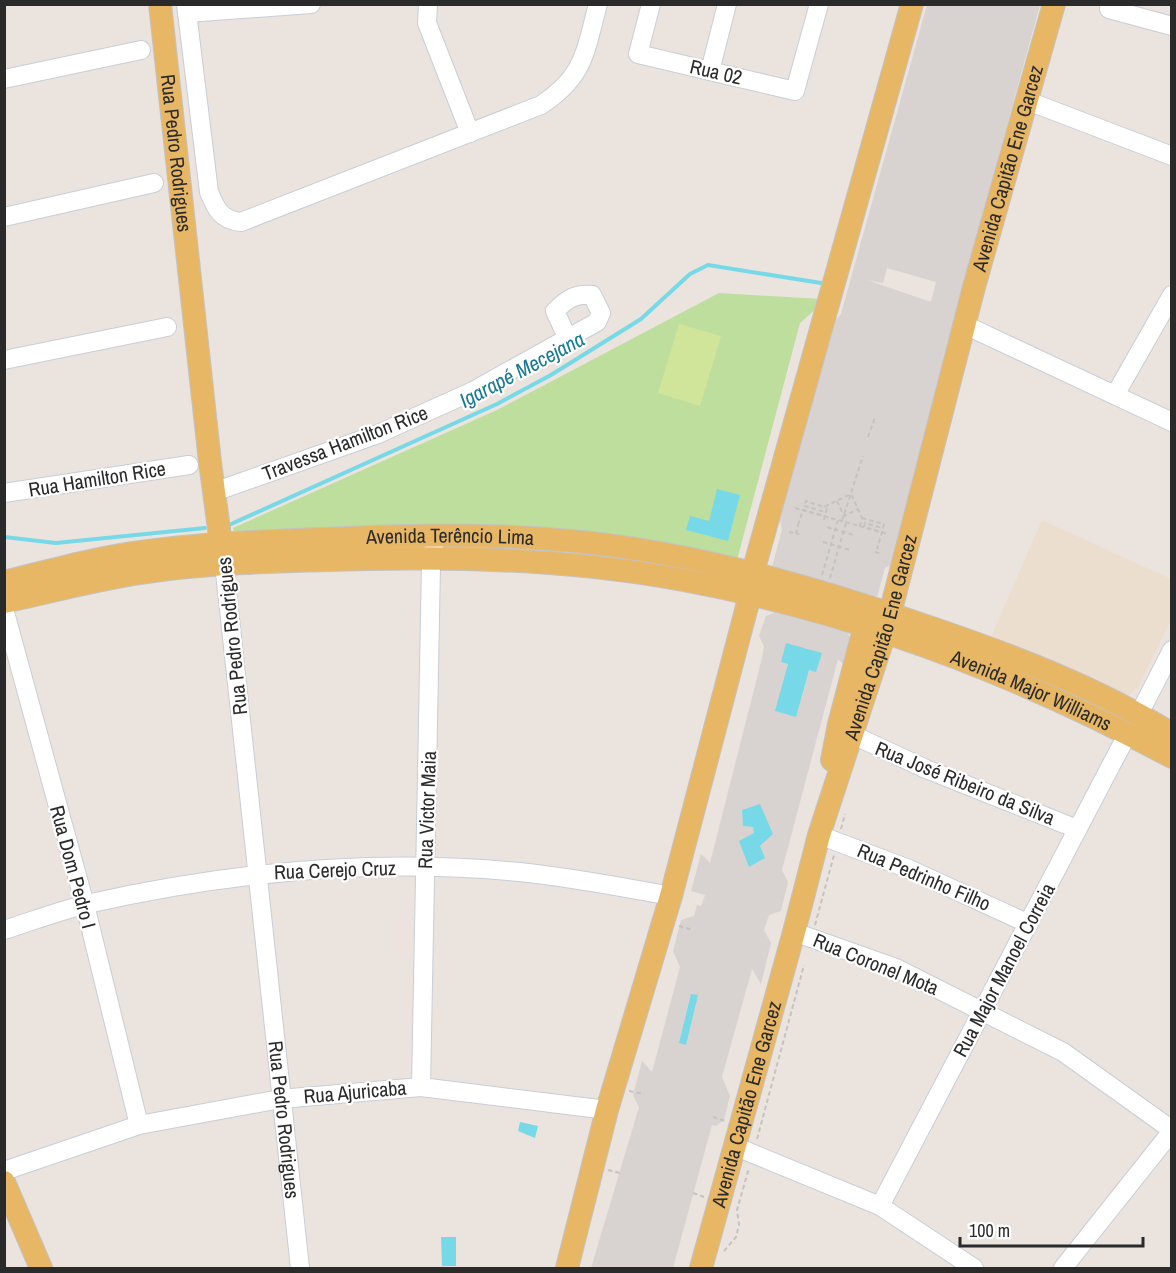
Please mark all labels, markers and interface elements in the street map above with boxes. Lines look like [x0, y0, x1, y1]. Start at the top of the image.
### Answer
street label: Rua 02 [687, 52, 745, 91]
street label: Avenida Capitão Ene Garcez [965, 62, 1049, 275]
street label: Rua Pedro Rodrigues [155, 73, 199, 233]
water label: Igarapé Mecejana [454, 324, 589, 415]
street label: Travessa Hamilton Rice [258, 399, 431, 487]
street label: Rua Hamilton Rice [26, 454, 167, 503]
street label: Avenida Terêncio Lima [364, 521, 535, 551]
street label: Avenida Capitão Ene Garcez [837, 531, 923, 744]
street label: Rua Pedro Rodrigues [210, 556, 253, 716]
street label: Avenida Major Williams [946, 643, 1116, 737]
street label: Rua José Ribeiro da Silva [871, 734, 1059, 831]
street label: Rua Victor Maia [411, 750, 442, 870]
street label: Rua Dom Pedro I [44, 802, 103, 932]
street label: Rua Pedrinho Filho [853, 836, 995, 917]
street label: Rua Cerejo Cruz [273, 854, 396, 885]
street label: Rua Major Manoel Correia [946, 878, 1061, 1061]
street label: Rua Coronel Mota [809, 926, 943, 1001]
street label: Avenida Capitão Ene Garcez [704, 998, 787, 1211]
street label: Rua Pedro Rodrigues [263, 1039, 306, 1200]
street label: Rua Ajuricaba [302, 1074, 407, 1109]
scale bar [960, 1210, 1143, 1248]
text: 100 m [969, 1218, 1010, 1243]

